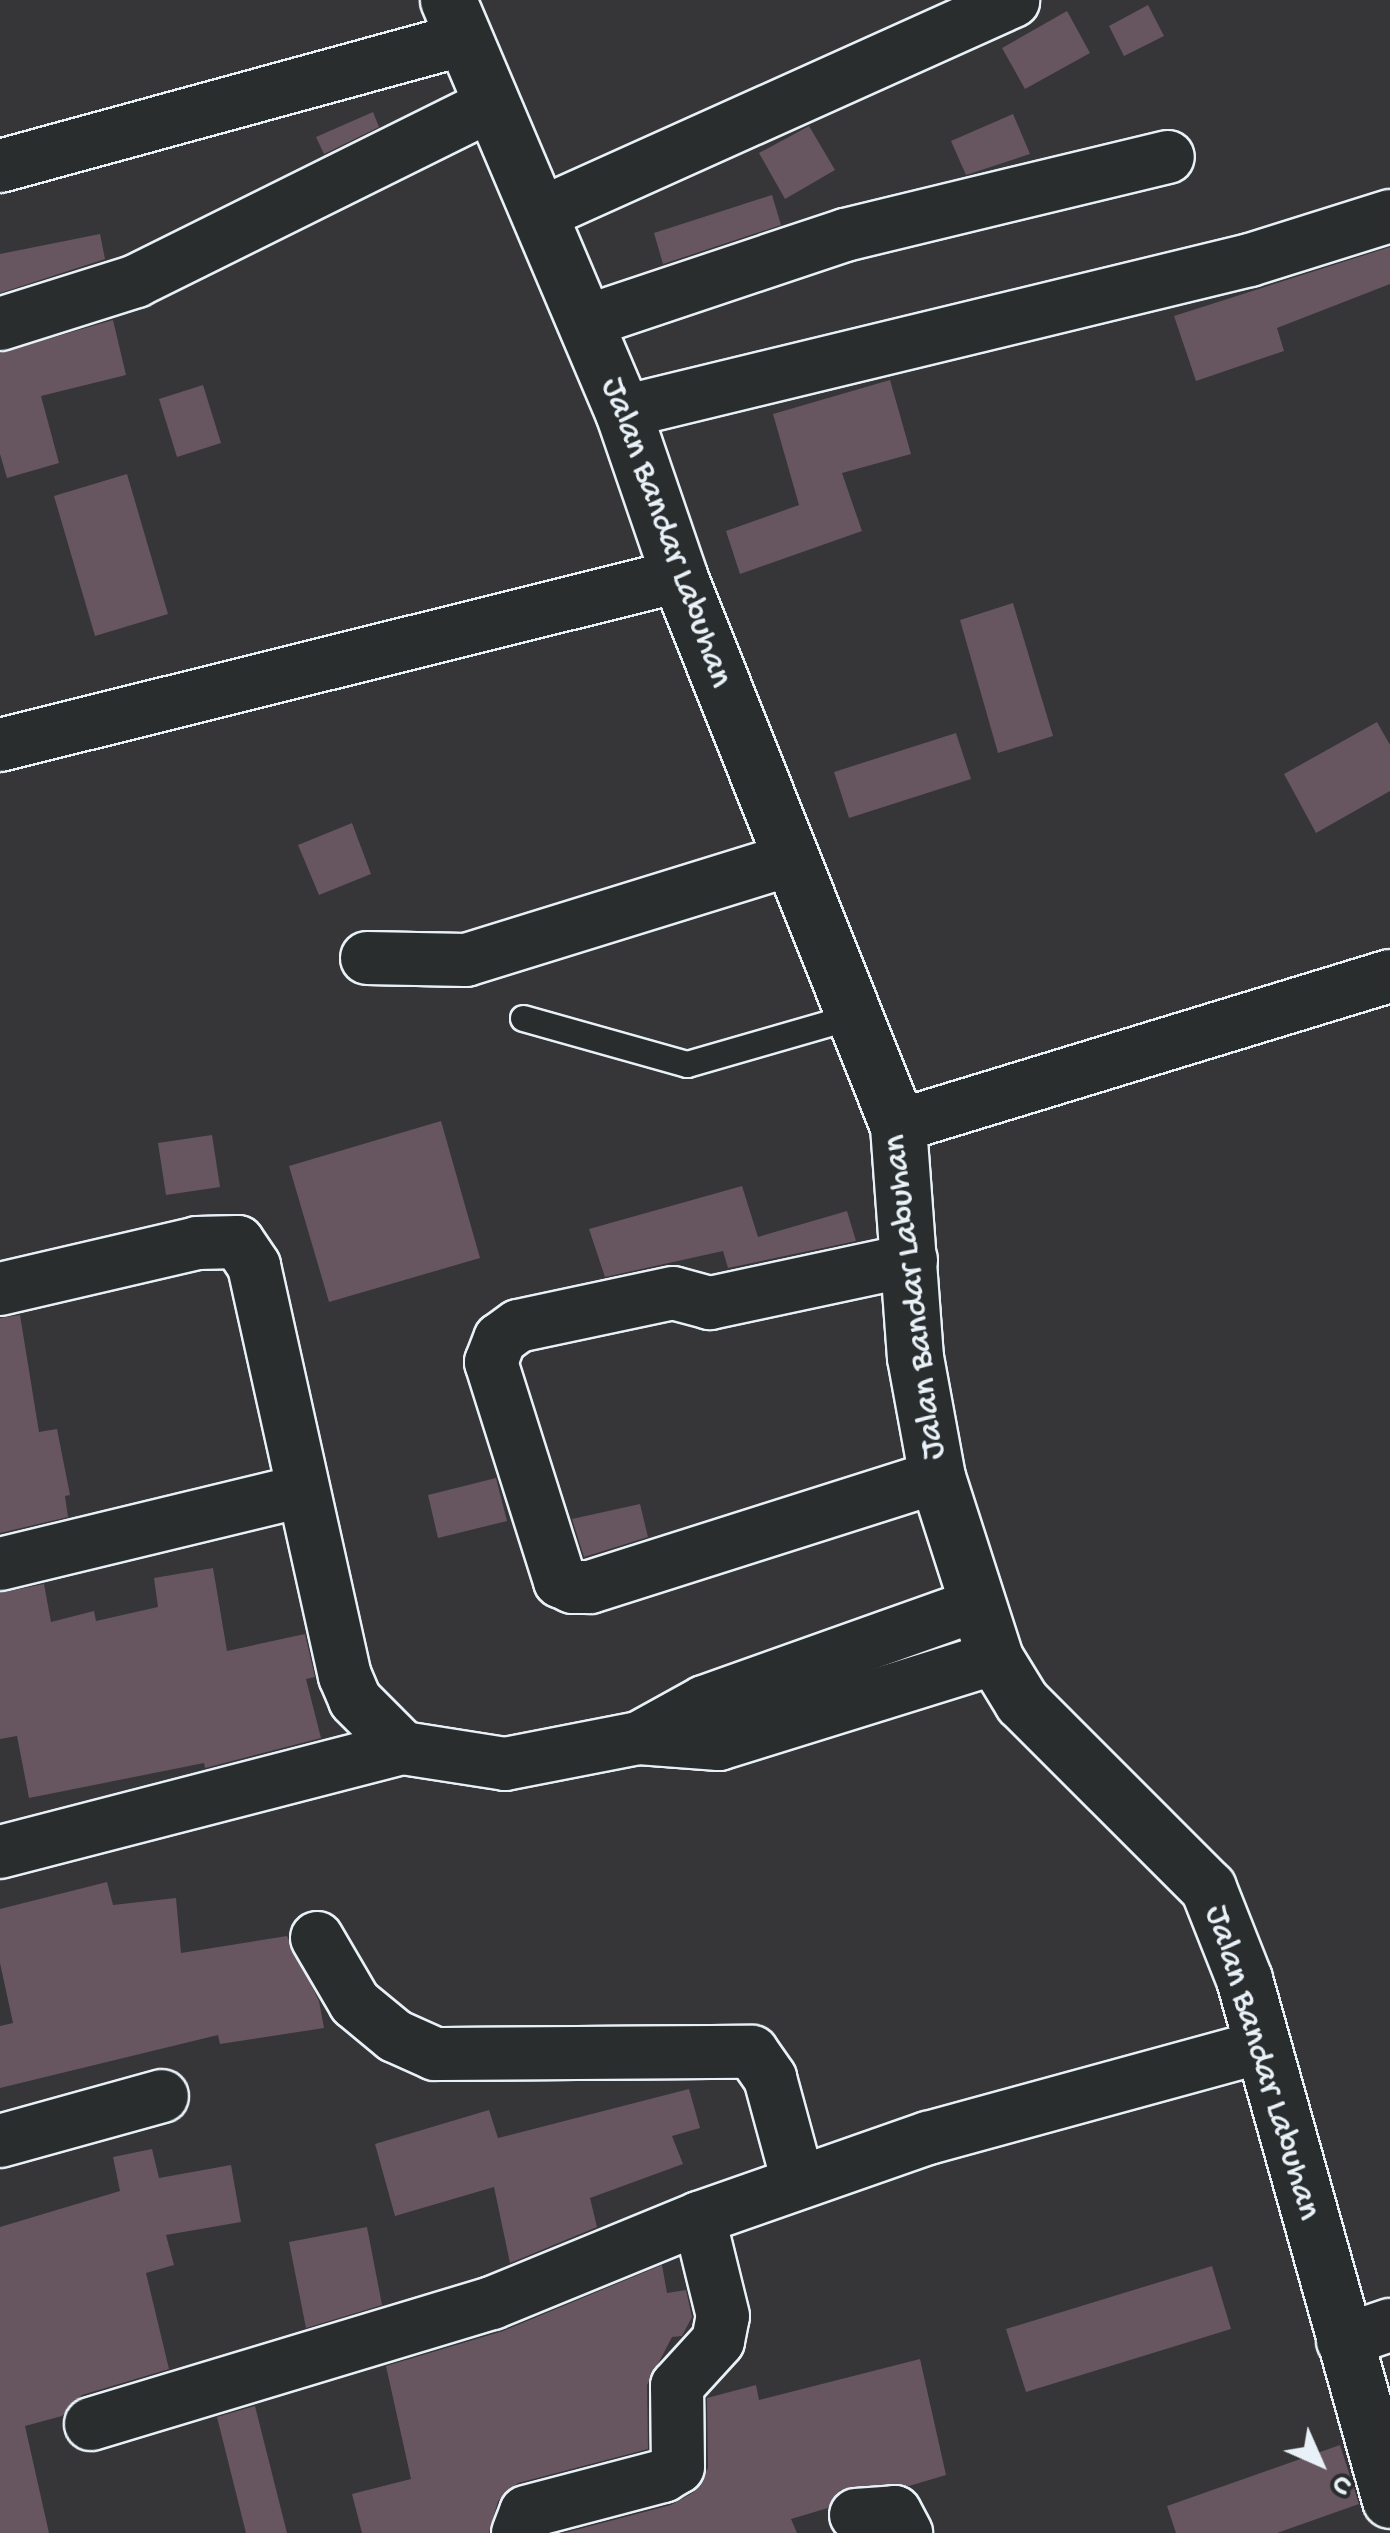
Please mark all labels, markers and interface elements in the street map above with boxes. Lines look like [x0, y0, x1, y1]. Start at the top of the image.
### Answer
street label: Jalan Bandar Labuhan [589, 372, 741, 694]
street label: Jalan Bandar Labuhan [875, 1132, 957, 1462]
street label: Jalan Bandar Labuhan [1193, 1901, 1329, 2225]
north arrow [1270, 2413, 1370, 2513]
text: U [1324, 2467, 1359, 2502]

